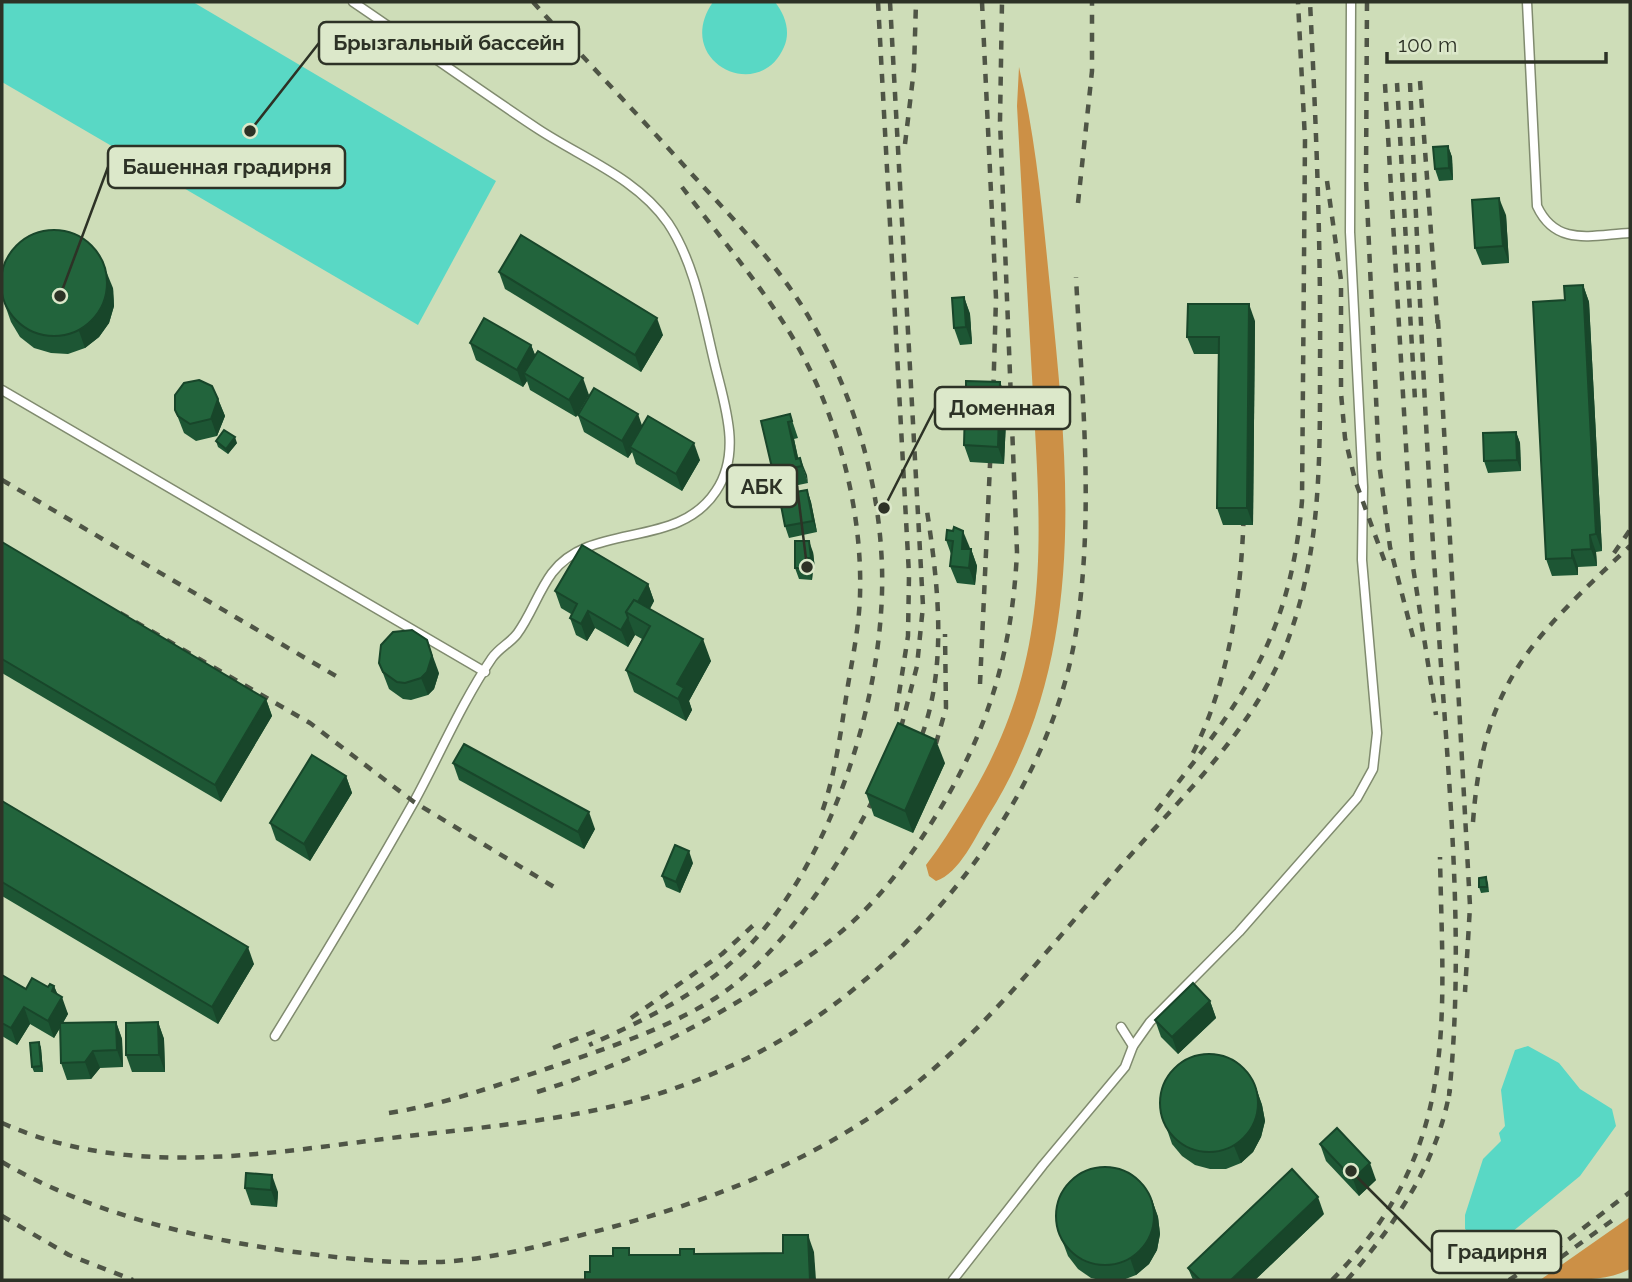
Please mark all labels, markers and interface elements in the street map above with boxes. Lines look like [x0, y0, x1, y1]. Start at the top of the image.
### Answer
scale bar [1387, 21, 1606, 65]
callout: Брызгальный бассейн [319, 22, 579, 64]
text: Брызгальный бассейн [333, 30, 565, 55]
text: 100 m [1398, 32, 1457, 57]
callout: Башенная градирня [108, 146, 345, 188]
text: Башенная градирня [122, 154, 332, 179]
callout: Доменная [935, 387, 1070, 429]
text: Доменная [949, 395, 1055, 420]
callout: АБК [727, 465, 797, 507]
text: АБК [741, 474, 784, 499]
callout: Градирня [1432, 1231, 1561, 1273]
text: Градирня [1447, 1239, 1547, 1264]

